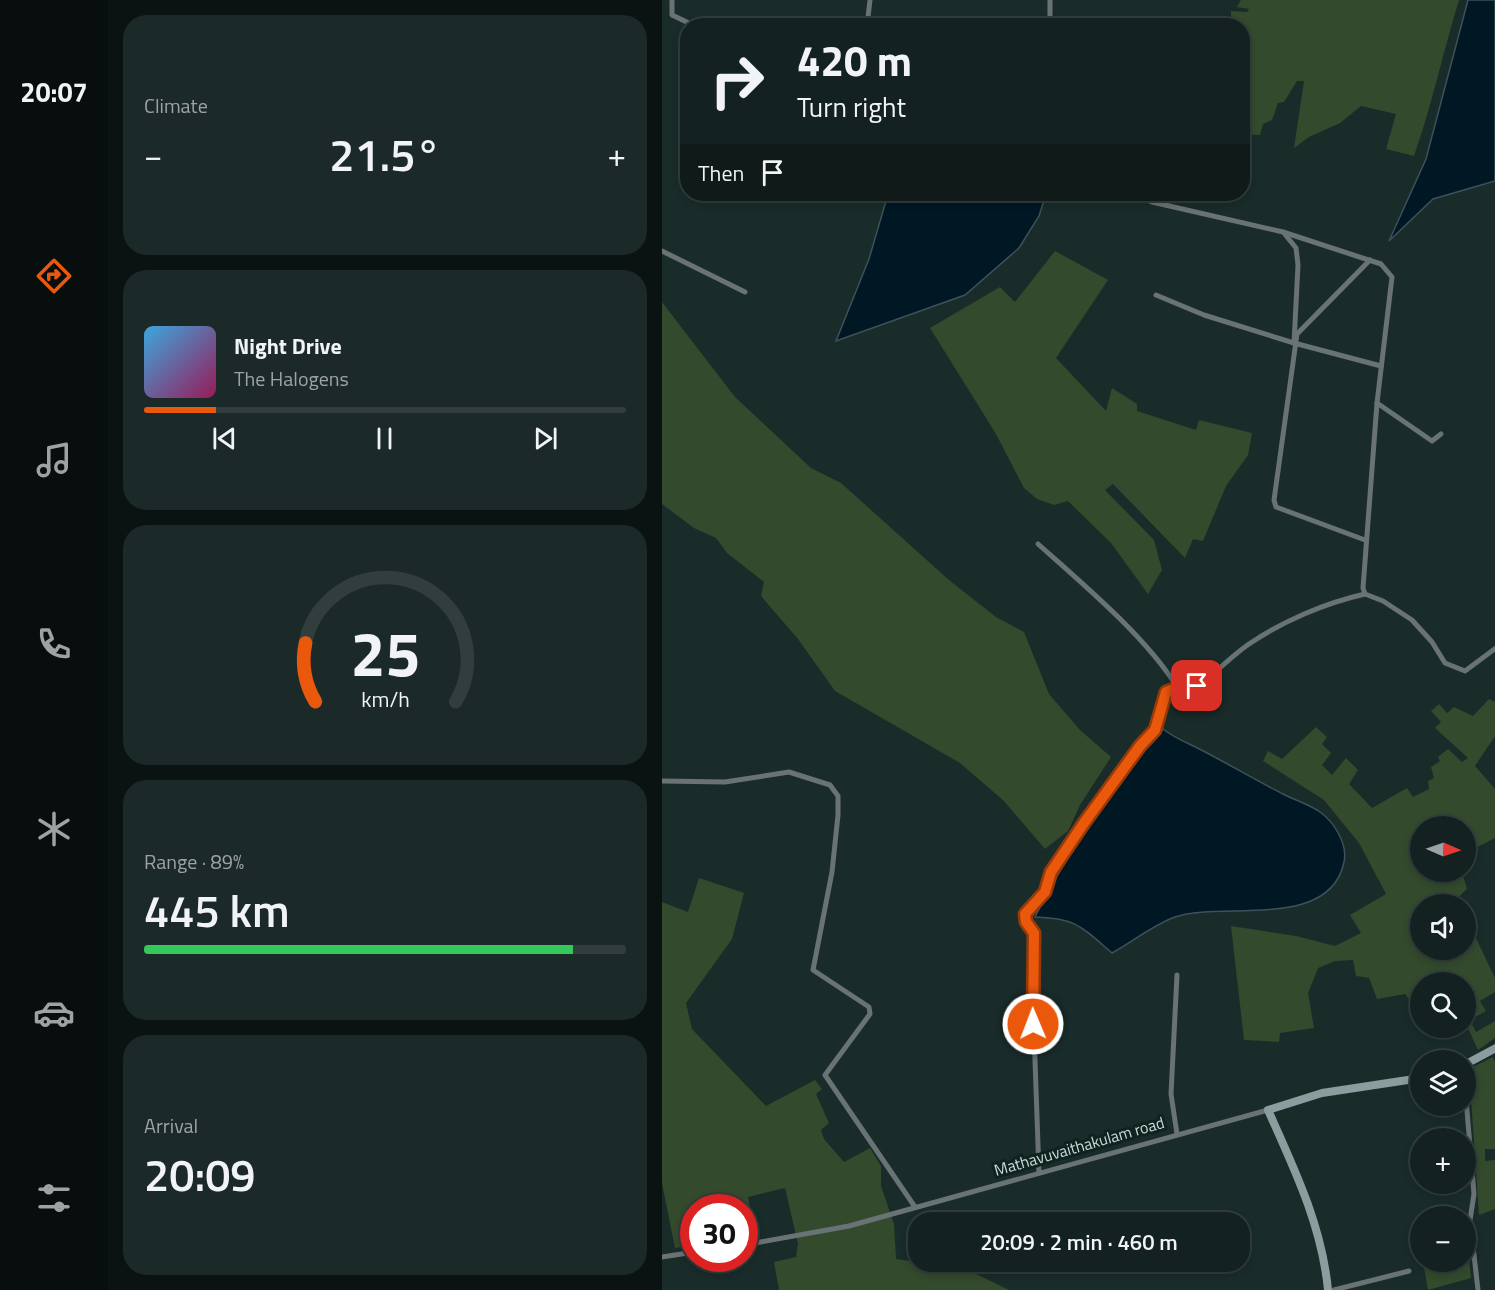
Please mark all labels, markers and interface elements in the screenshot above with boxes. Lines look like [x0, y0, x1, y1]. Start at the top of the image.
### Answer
text: 420 m [797, 28, 912, 92]
icon: right [698, 42, 776, 120]
text: 20:07 [20, 71, 88, 112]
text: Turn right [797, 86, 906, 127]
text: Climate [144, 90, 208, 121]
text: 21.5° [329, 120, 441, 188]
text: − [144, 130, 162, 180]
text: + [608, 130, 626, 180]
text: Then [698, 156, 744, 190]
icon: arrive [756, 156, 789, 189]
icon: directions [33, 255, 75, 297]
text: Night Drive [234, 329, 342, 363]
text: The Halogens [234, 363, 349, 394]
icon: previous [208, 422, 241, 455]
icon: pause [368, 422, 401, 455]
icon: next [529, 422, 562, 455]
icon: music [33, 439, 75, 481]
text: 25 [350, 605, 420, 700]
icon: phone [33, 623, 75, 665]
pin [1171, 660, 1222, 711]
icon: arrive [1180, 669, 1213, 702]
text: km/h [361, 683, 409, 715]
icon: climate [33, 808, 75, 850]
north arrow [1410, 816, 1476, 882]
map controls [1410, 816, 1476, 1272]
text: Range · 89% [144, 846, 244, 877]
text: 445 km [144, 876, 290, 944]
button: sound [1410, 894, 1476, 960]
button: search [1410, 972, 1476, 1038]
icon: car [33, 992, 75, 1034]
position arrow [1001, 992, 1065, 1056]
button: layers [1410, 1050, 1476, 1116]
text: Arrival [144, 1110, 198, 1141]
street label: Mathavuvaithakulam road [991, 1110, 1167, 1182]
button: + [1410, 1128, 1476, 1194]
text: 20:09 [144, 1140, 256, 1208]
icon: filters [33, 1177, 75, 1219]
speed limit sign: 30 [680, 1194, 758, 1272]
button: − [1410, 1206, 1476, 1272]
text: 20:09 · 2 min · 460 m [980, 1225, 1178, 1259]

